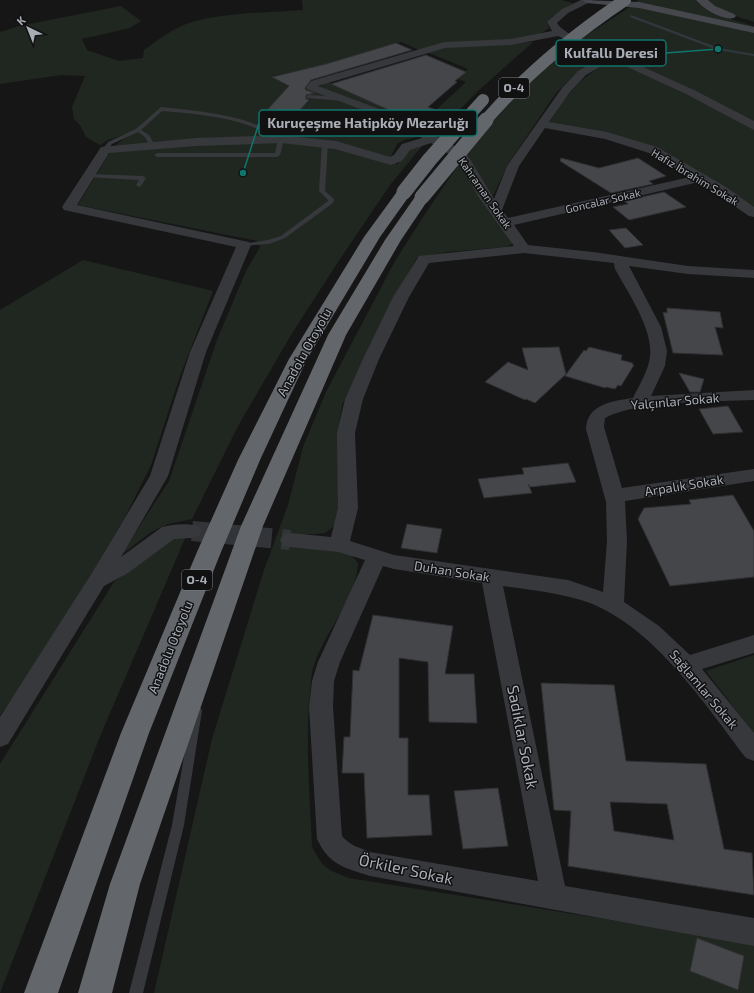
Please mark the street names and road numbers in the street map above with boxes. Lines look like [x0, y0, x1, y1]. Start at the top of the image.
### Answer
road number: O-4 [499, 78, 529, 98]
street label: Hafız İbrahim Sokak [650, 146, 741, 208]
street label: Kahraman Sokak [456, 155, 515, 231]
street label: Goncalar Sokak [564, 185, 642, 215]
street label: Anadolu Otoyolu [273, 305, 335, 399]
street label: Yalçınlar Sokak [630, 389, 720, 414]
street label: Arpalık Sokak [643, 471, 725, 499]
street label: Duhan Sokak [413, 557, 491, 585]
road number: O-4 [182, 570, 212, 590]
street label: Anadolu Otoyolu [144, 598, 196, 696]
street label: Sağlamlar Sokak [666, 646, 742, 732]
street label: Sadıklar Sokak [504, 683, 543, 790]
street label: Örkiler Sokak [357, 849, 455, 888]

